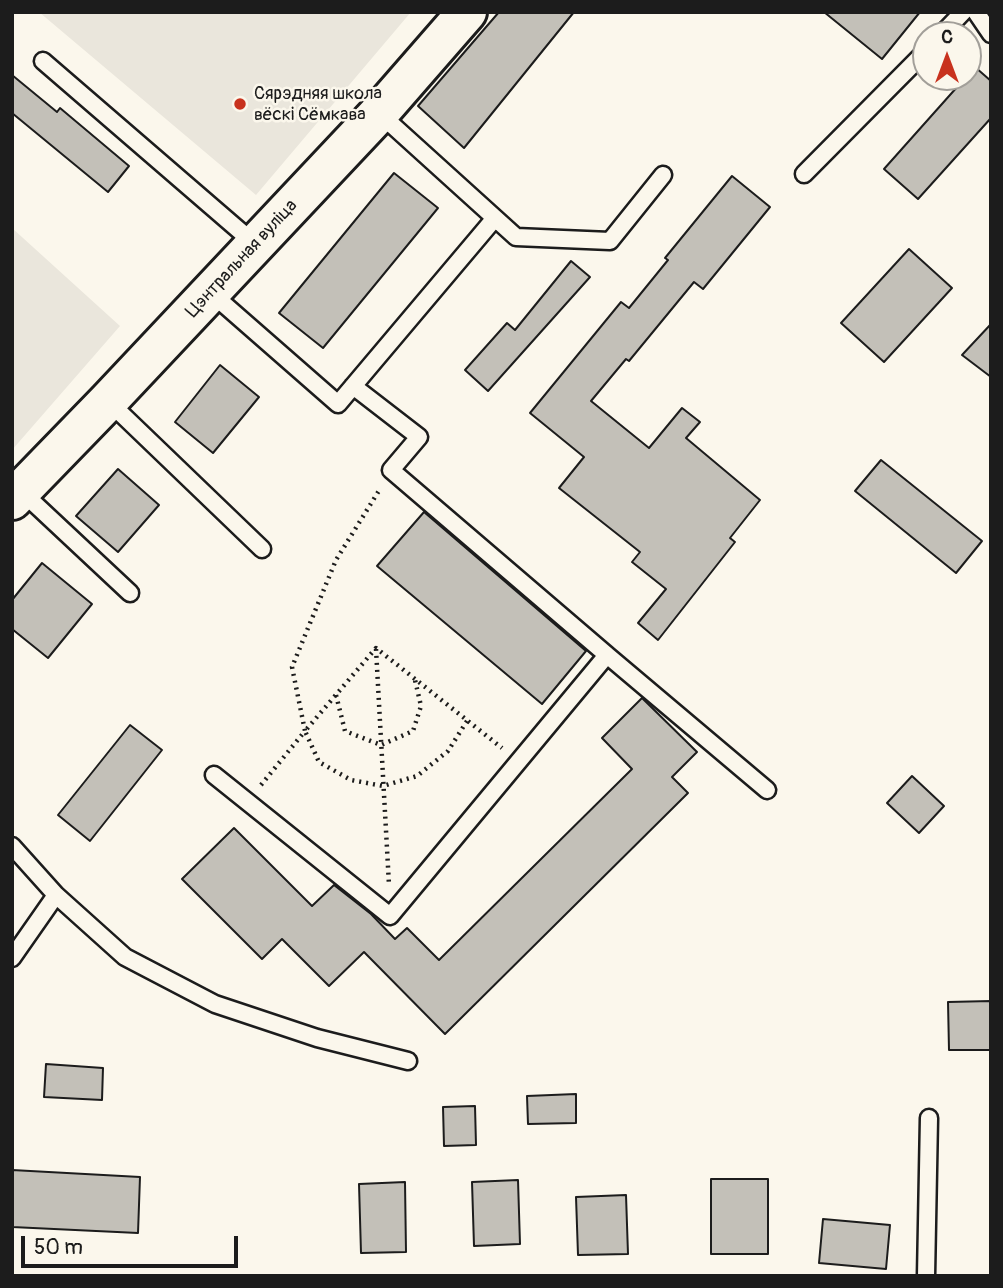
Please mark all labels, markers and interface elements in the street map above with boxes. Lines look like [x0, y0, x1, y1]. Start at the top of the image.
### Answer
north arrow [912, 21, 982, 91]
text: С [941, 25, 953, 49]
place label: Сярэдняя школа вёскі Сёмкава [254, 83, 382, 126]
marker: Сярэдняя школа вёскі Сёмкава [232, 96, 248, 112]
street label: Цэнтральная вуліца [182, 195, 302, 323]
scale bar [24, 1222, 242, 1266]
text: 50 m [34, 1234, 83, 1261]

